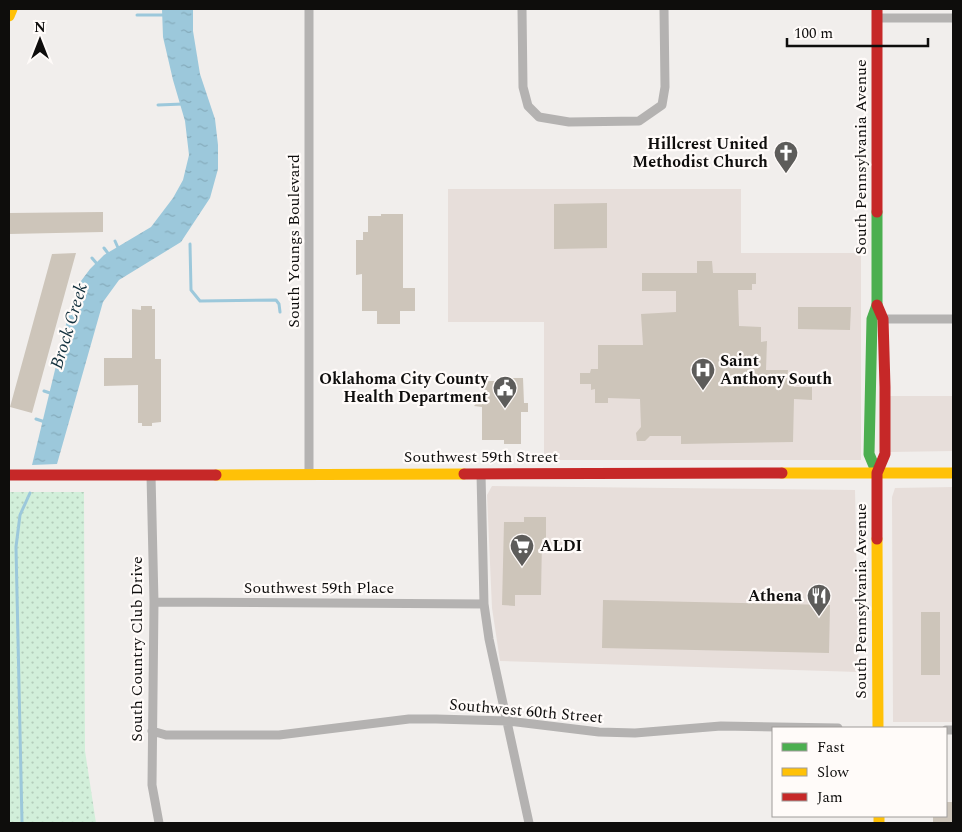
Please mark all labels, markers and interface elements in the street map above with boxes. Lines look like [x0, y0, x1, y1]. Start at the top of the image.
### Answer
north arrow [15, 15, 65, 65]
scale bar [787, 15, 928, 47]
text: N [34, 17, 46, 38]
text: 100 m [794, 22, 833, 45]
street label: South Pennsylvania Avenue [849, 59, 873, 255]
place label: Hillcrest United Methodist Church [632, 132, 768, 174]
church icon: Hillcrest United Methodist Church [773, 140, 799, 174]
street label: South Youngs Boulevard [282, 154, 306, 328]
water label: Brock Creek [43, 279, 95, 372]
place label: Saint Anthony South [720, 349, 832, 391]
hospital icon: Saint Anthony South [690, 357, 716, 391]
place label: Oklahoma City County Health Department [319, 367, 489, 409]
public building icon: Oklahoma City County Health Department [492, 375, 518, 409]
street label: Southwest 59th Street [404, 445, 559, 469]
street label: South Pennsylvania Avenue [849, 503, 873, 699]
supermarket icon: ALDI [509, 533, 535, 567]
place label: ALDI [540, 534, 582, 558]
street label: South Country Club Drive [125, 556, 149, 742]
street label: Southwest 59th Place [244, 576, 394, 600]
restaurant icon: Athena [806, 583, 832, 617]
place label: Athena [748, 584, 803, 608]
street label: Southwest 60th Street [448, 692, 604, 730]
legend [772, 727, 947, 817]
text: Fast [817, 736, 845, 759]
text: Slow [817, 761, 849, 784]
text: Jam [817, 786, 843, 809]

